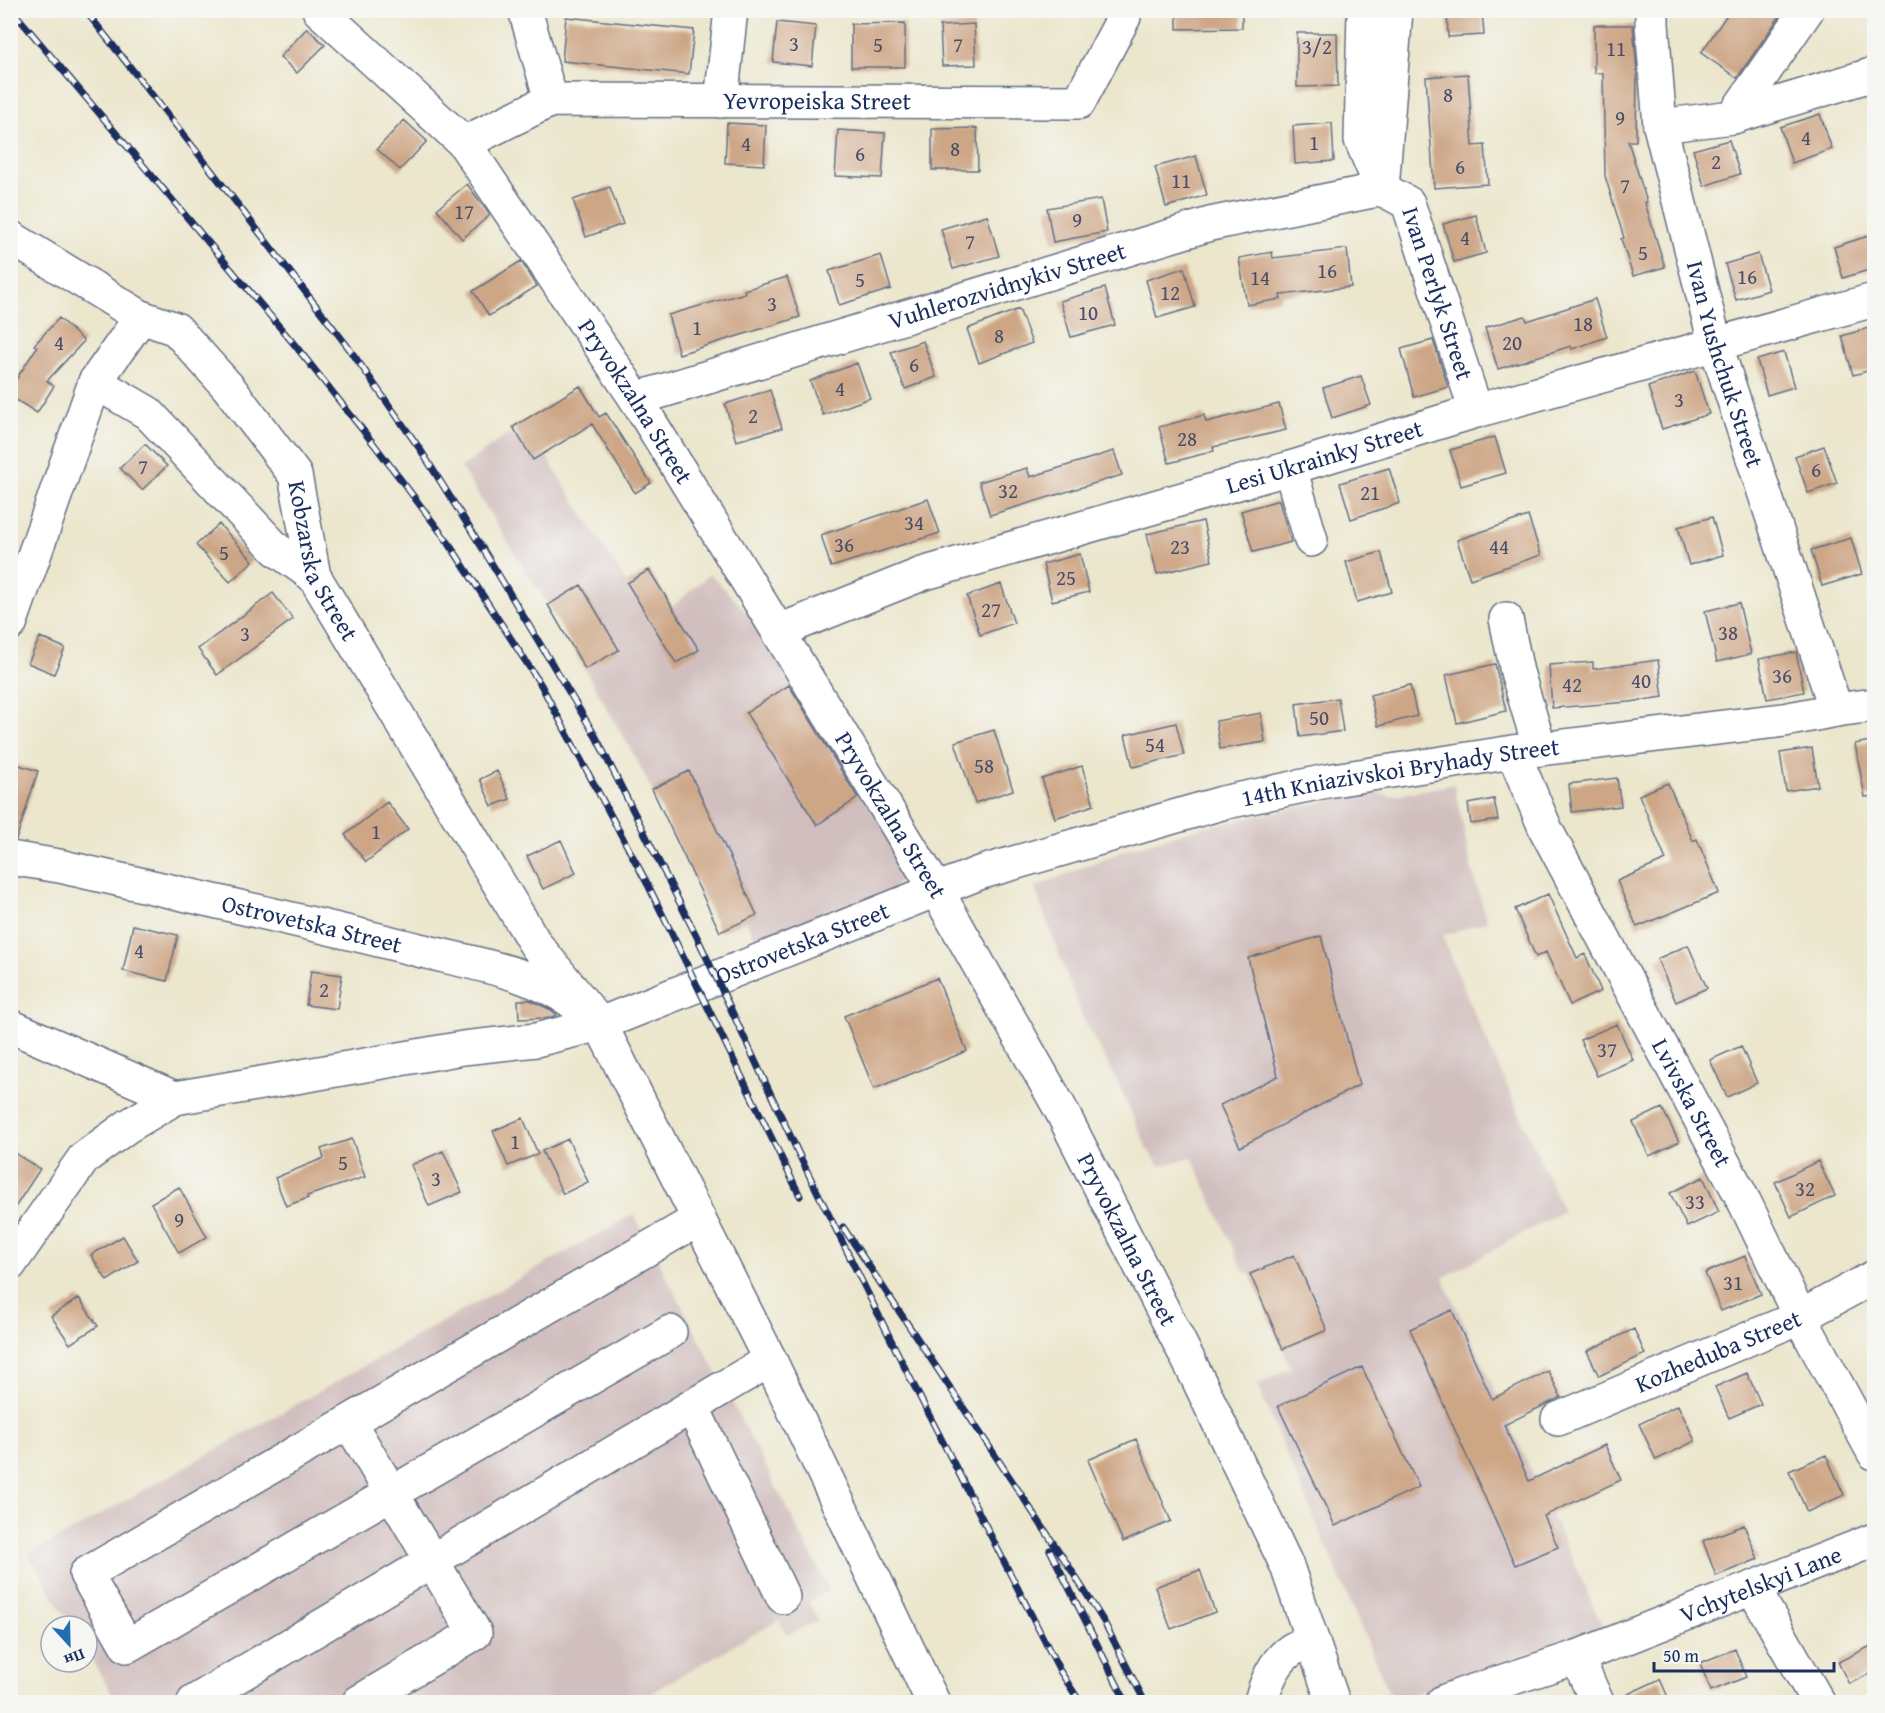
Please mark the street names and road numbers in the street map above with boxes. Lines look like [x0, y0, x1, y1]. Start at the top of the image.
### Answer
street label: Yevropeiska Street [723, 83, 912, 118]
street label: Ivan Perlyk Street [1393, 202, 1483, 385]
street label: Vuhlerozvidnykiv Street [884, 233, 1130, 338]
street label: Ivan Yushchuk Street [1678, 257, 1773, 472]
street label: Pryvokzalna Street [570, 312, 702, 491]
street label: Lesi Ukrainky Street [1222, 410, 1427, 503]
street label: Kobzarska Street [279, 478, 367, 648]
street label: Pryvokzalna Street [826, 725, 956, 905]
street label: 14th Kniazivskoi Bryhady Street [1238, 729, 1562, 816]
street label: Ostrovetska Street [218, 885, 406, 962]
street label: Ostrovetska Street [710, 892, 895, 993]
street label: Lvivska Street [1643, 1032, 1741, 1174]
street label: Pryvokzalna Street [1069, 1147, 1186, 1332]
street label: Kozheduba Street [1630, 1300, 1807, 1402]
street label: Vchytelskyi Lane [1675, 1536, 1847, 1632]

